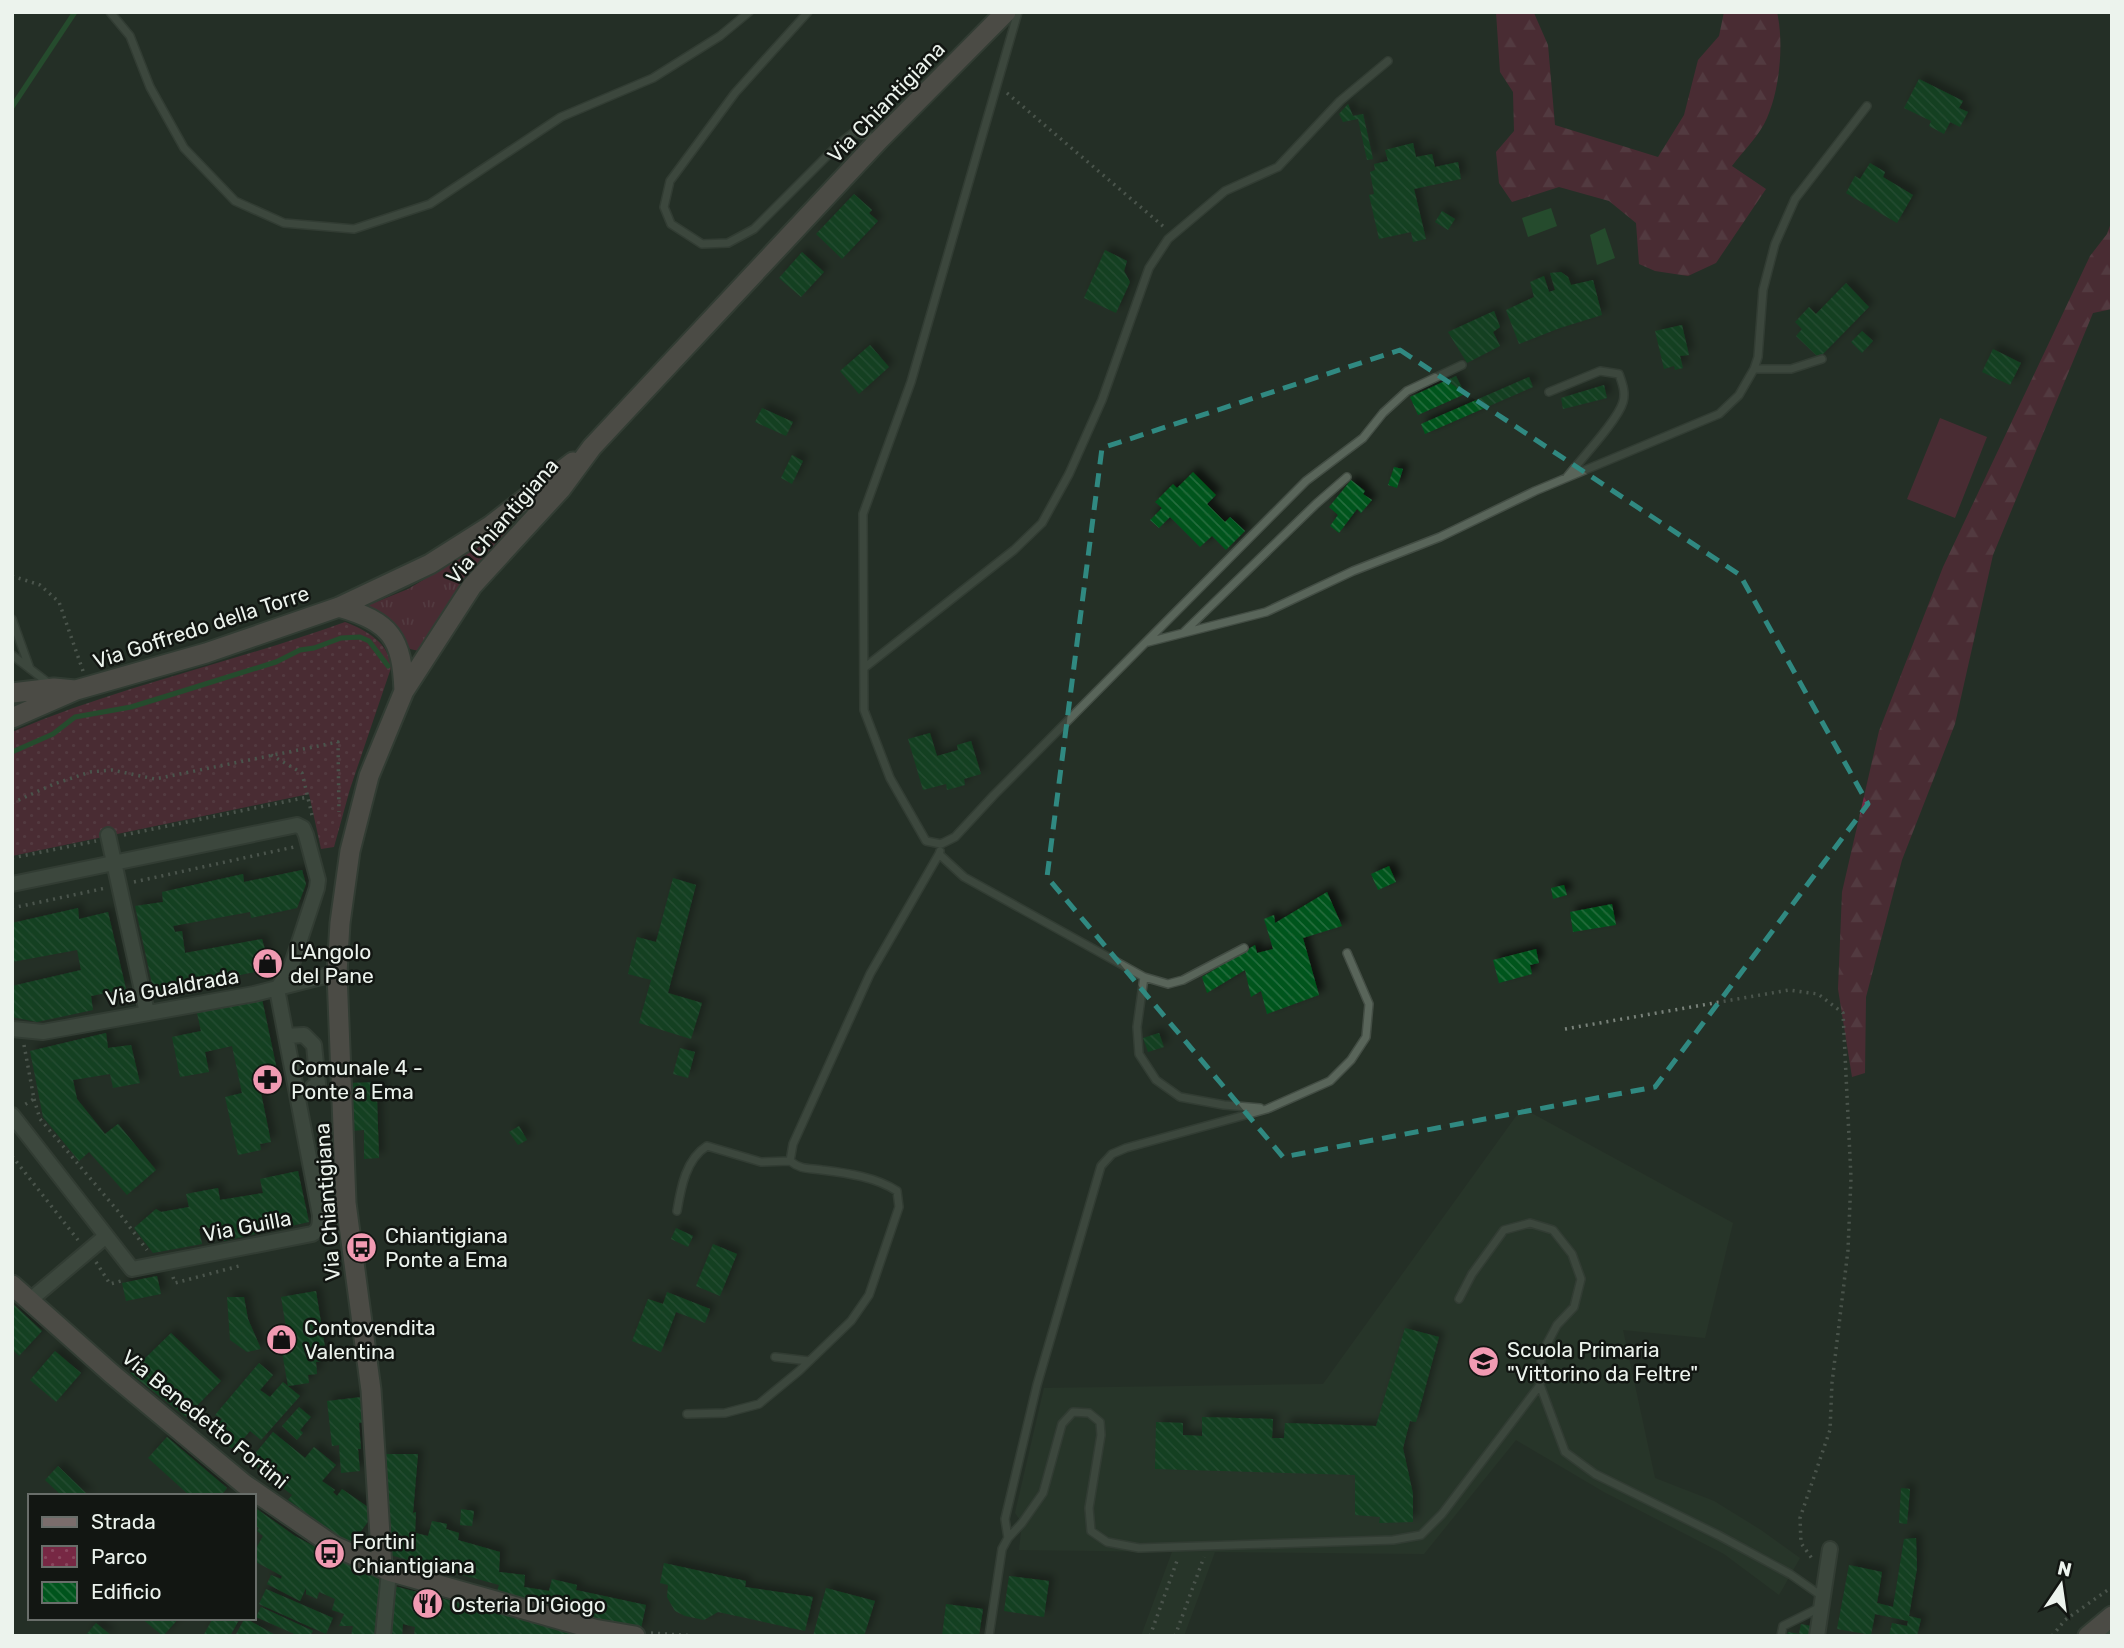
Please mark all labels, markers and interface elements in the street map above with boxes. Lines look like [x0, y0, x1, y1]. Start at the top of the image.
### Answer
street label: Via Chiantigiana [822, 36, 950, 168]
street label: Via Chiantigiana [441, 453, 563, 589]
street label: Via Goffredo della Torre [90, 580, 312, 674]
place label: L'Angolo del Pane [290, 939, 374, 988]
shop icon: L'Angolo del Pane [250, 946, 284, 980]
street label: Via Gualdrada [103, 963, 241, 1011]
place label: Comunale 4 - Ponte a Ema [291, 1055, 423, 1104]
pharmacy icon: Comunale 4 - Ponte a Ema [251, 1062, 285, 1096]
street label: Via Chiantigiana [309, 1122, 345, 1282]
street label: Via Guilla [201, 1205, 293, 1247]
place label: Chiantigiana Ponte a Ema [385, 1223, 508, 1272]
bus stop icon: Chiantigiana Ponte a Ema [345, 1230, 379, 1264]
place label: Contovendita Valentina [304, 1315, 436, 1364]
shop icon: Contovendita Valentina [264, 1322, 298, 1356]
place label: Scuola Primaria "Vittorino da Feltre" [1507, 1337, 1698, 1386]
street label: Via Benedetto Fortini [117, 1344, 293, 1494]
school or university icon: Scuola Primaria "Vittorino da Feltre" [1467, 1344, 1501, 1378]
legend [28, 1494, 256, 1620]
text: Strada [91, 1509, 156, 1534]
place label: Fortini Chiantigiana [352, 1529, 475, 1578]
bus stop icon: Fortini Chiantigiana [312, 1536, 346, 1570]
text: Parco [91, 1544, 147, 1569]
north arrow [2026, 1550, 2096, 1620]
text: N [2055, 1556, 2074, 1582]
text: Edificio [91, 1579, 161, 1604]
restaurant icon: Osteria Di'Giogo [411, 1587, 445, 1621]
place label: Osteria Di'Giogo [451, 1592, 606, 1617]

